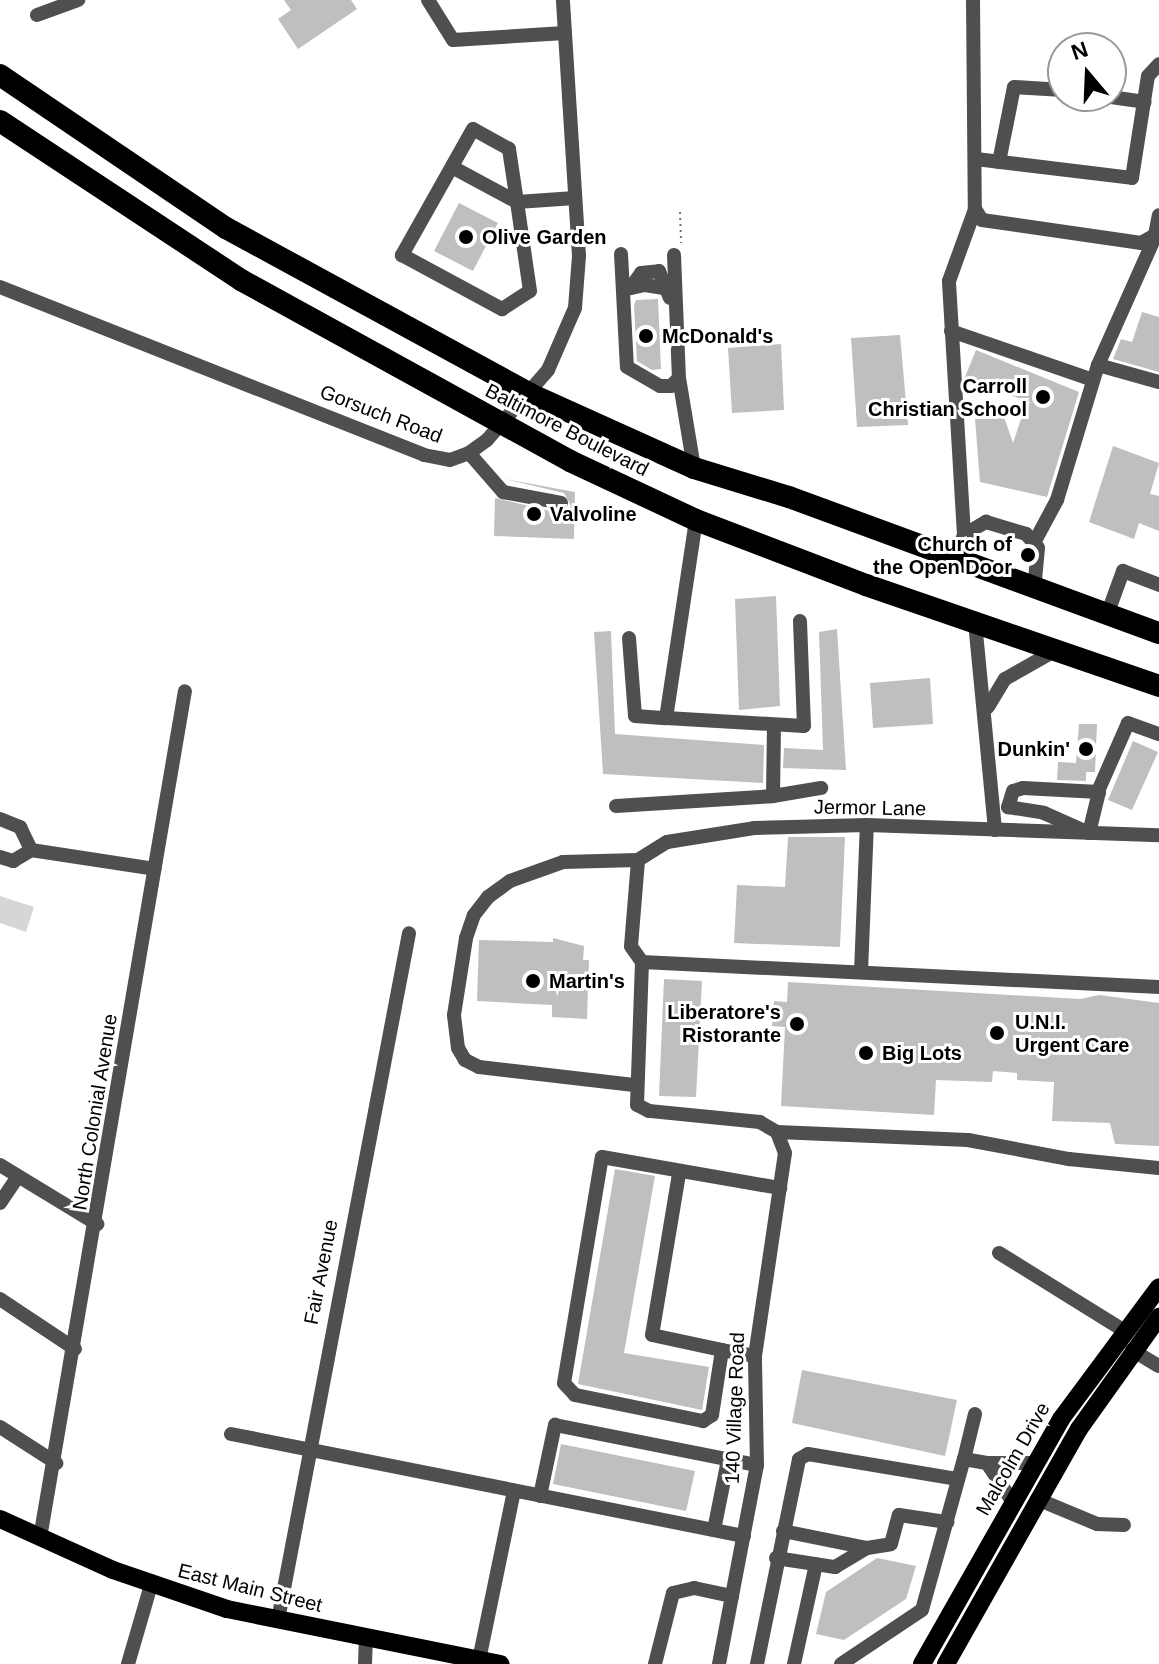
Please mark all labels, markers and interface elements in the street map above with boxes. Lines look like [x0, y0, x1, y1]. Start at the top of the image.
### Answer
north arrow [1047, 32, 1127, 112]
text: N [1068, 36, 1091, 65]
place label: Olive Garden [482, 225, 606, 249]
marker: Olive Garden [457, 228, 475, 246]
place label: McDonald's [662, 324, 773, 348]
marker: McDonald's [637, 327, 655, 345]
place label: Carroll Christian School [868, 374, 1027, 421]
street label: Baltimore Boulevard [481, 378, 653, 482]
street label: Gorsuch Road [317, 380, 445, 448]
marker: Carroll Christian School [1034, 388, 1052, 406]
place label: Valvoline [550, 502, 637, 526]
marker: Valvoline [525, 505, 543, 523]
place label: Church of the Open Door [873, 532, 1012, 579]
marker: Church of the Open Door [1019, 546, 1037, 564]
place label: Dunkin' [997, 737, 1070, 761]
marker: Dunkin' [1077, 740, 1095, 758]
street label: Jermor Lane [814, 795, 926, 821]
place label: Martin's [549, 969, 625, 993]
marker: Martin's [524, 972, 542, 990]
place label: Liberatore's Ristorante [667, 1000, 781, 1047]
place label: U.N.I. Urgent Care [1015, 1010, 1129, 1057]
street label: North Colonial Avenue [68, 1011, 122, 1213]
marker: Liberatore's Ristorante [788, 1015, 806, 1033]
marker: U.N.I. Urgent Care [986, 1022, 1008, 1044]
place label: Big Lots [882, 1041, 962, 1065]
marker: Big Lots [857, 1044, 875, 1062]
street label: Fair Avenue [299, 1217, 343, 1327]
street label: 140 Village Road [720, 1332, 750, 1484]
street label: Malcolm Drive [971, 1398, 1055, 1520]
street label: East Main Street [175, 1558, 325, 1618]

